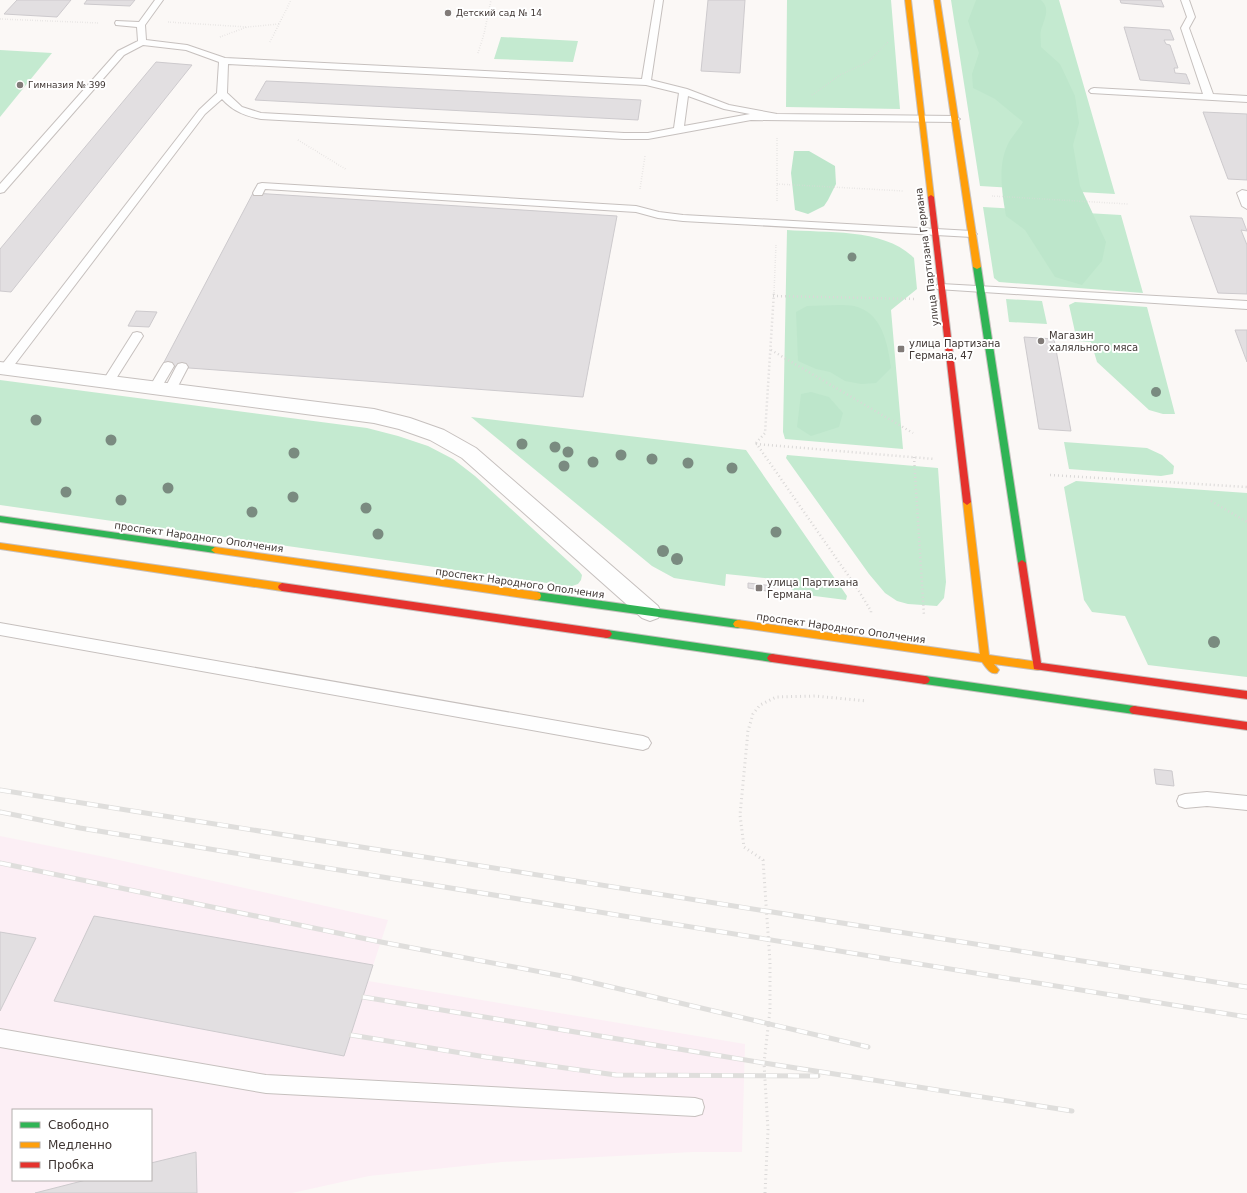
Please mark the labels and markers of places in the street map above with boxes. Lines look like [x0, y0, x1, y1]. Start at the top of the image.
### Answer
marker: Детский сад № 14 [443, 8, 453, 18]
place label: Детский сад № 14 [456, 8, 542, 18]
marker: Гимназия № 399 [15, 80, 25, 90]
place label: Гимназия № 399 [28, 80, 106, 90]
place label: Магазин халяльного мяса [1049, 330, 1138, 353]
marker: Магазин халяльного мяса [1036, 336, 1046, 346]
place label: улица Партизана Германа, 47 [909, 338, 1000, 361]
marker: улица Партизана Германа, 47 [896, 344, 906, 354]
place label: улица Партизана Германа [767, 577, 858, 600]
marker: улица Партизана Германа [754, 583, 764, 593]

